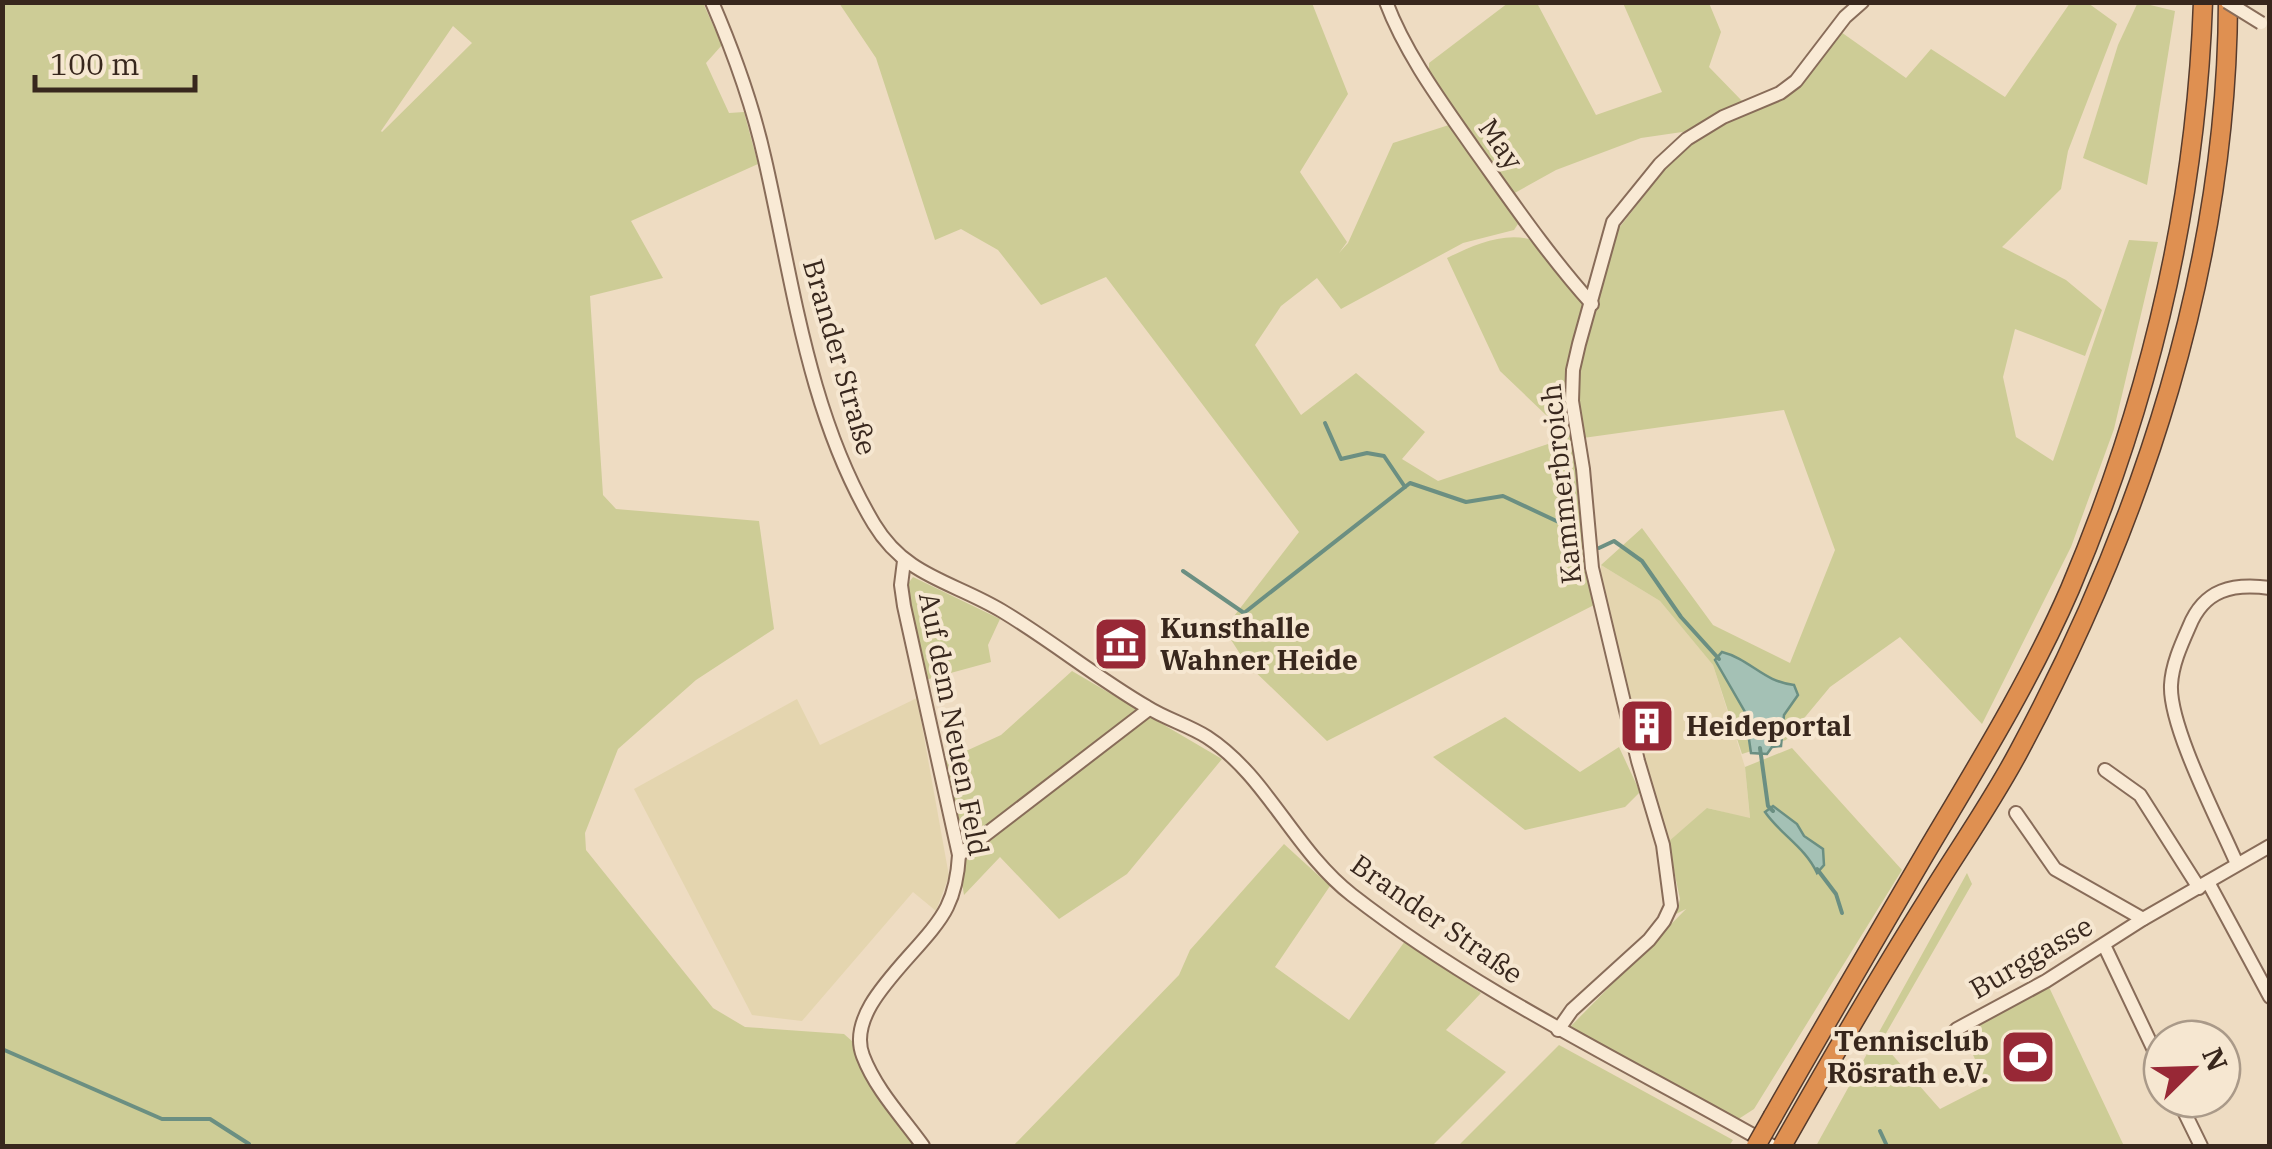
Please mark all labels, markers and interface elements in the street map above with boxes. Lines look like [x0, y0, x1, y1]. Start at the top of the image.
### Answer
scale bar [35, 30, 195, 92]
text: 100 m [50, 44, 140, 83]
street label: May [1471, 111, 1532, 177]
street label: Brander Straße [795, 255, 886, 459]
street label: Kammerbroich [1532, 382, 1589, 586]
street label: Auf dem Neuen Feld [911, 589, 998, 859]
place label: Kunsthalle Wahner Heide [1160, 609, 1358, 678]
museum icon: Kunsthalle Wahner Heide [1091, 614, 1151, 674]
building icon: Heideportal [1617, 696, 1677, 756]
place label: Heideportal [1686, 707, 1851, 744]
street label: Brander Straße [1344, 845, 1531, 992]
street label: Burggasse [1963, 907, 2099, 1007]
north arrow [2142, 1019, 2242, 1119]
place label: Tennisclub Rösrath e.V. [1827, 1022, 1989, 1091]
sports icon: Tennisclub Rösrath e.V. [1998, 1027, 2058, 1087]
text: N [2194, 1042, 2237, 1076]

